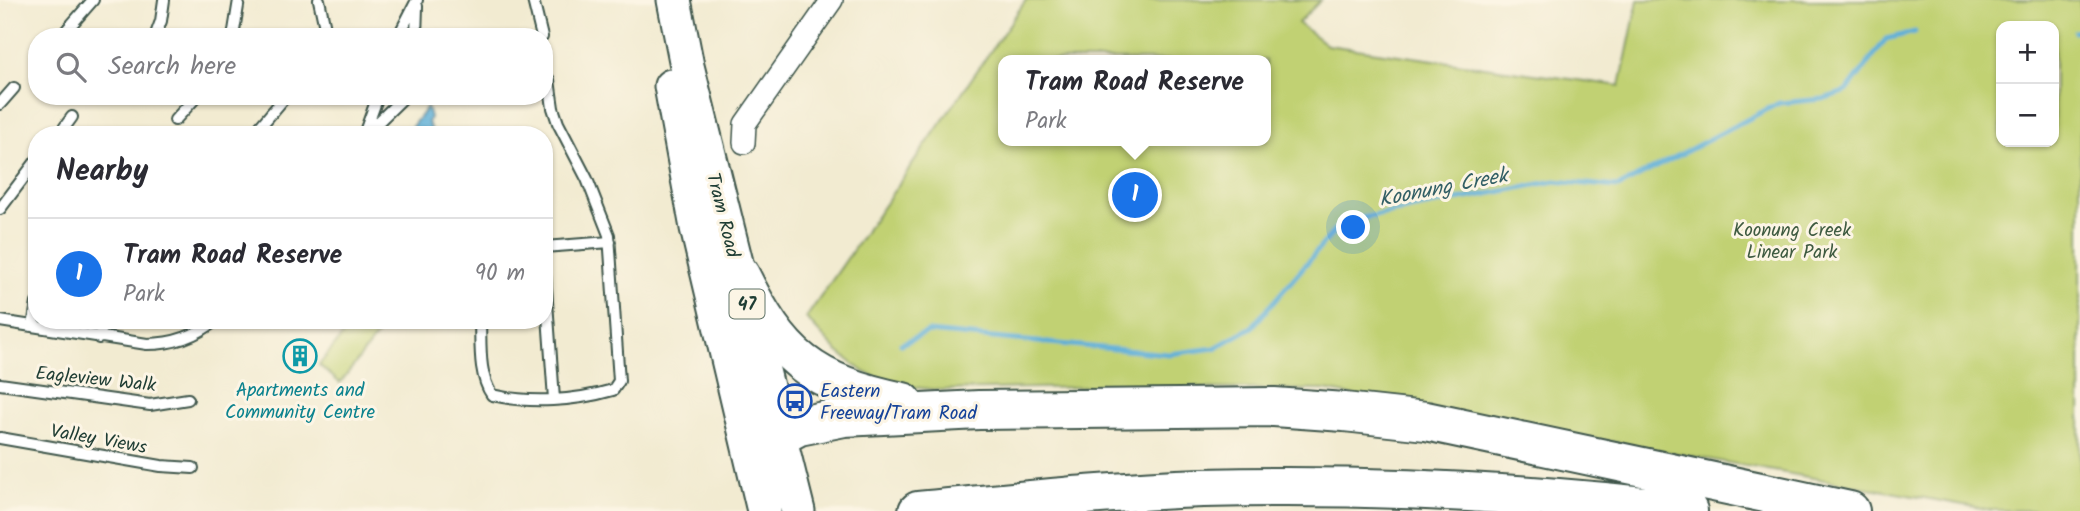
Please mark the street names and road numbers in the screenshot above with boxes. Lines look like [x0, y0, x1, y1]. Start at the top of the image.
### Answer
street label: Tram Road [697, 170, 747, 261]
road number: 47 [730, 290, 764, 318]
street label: Eagleview Walk [34, 359, 158, 401]
street label: Valley Views [48, 417, 149, 463]

